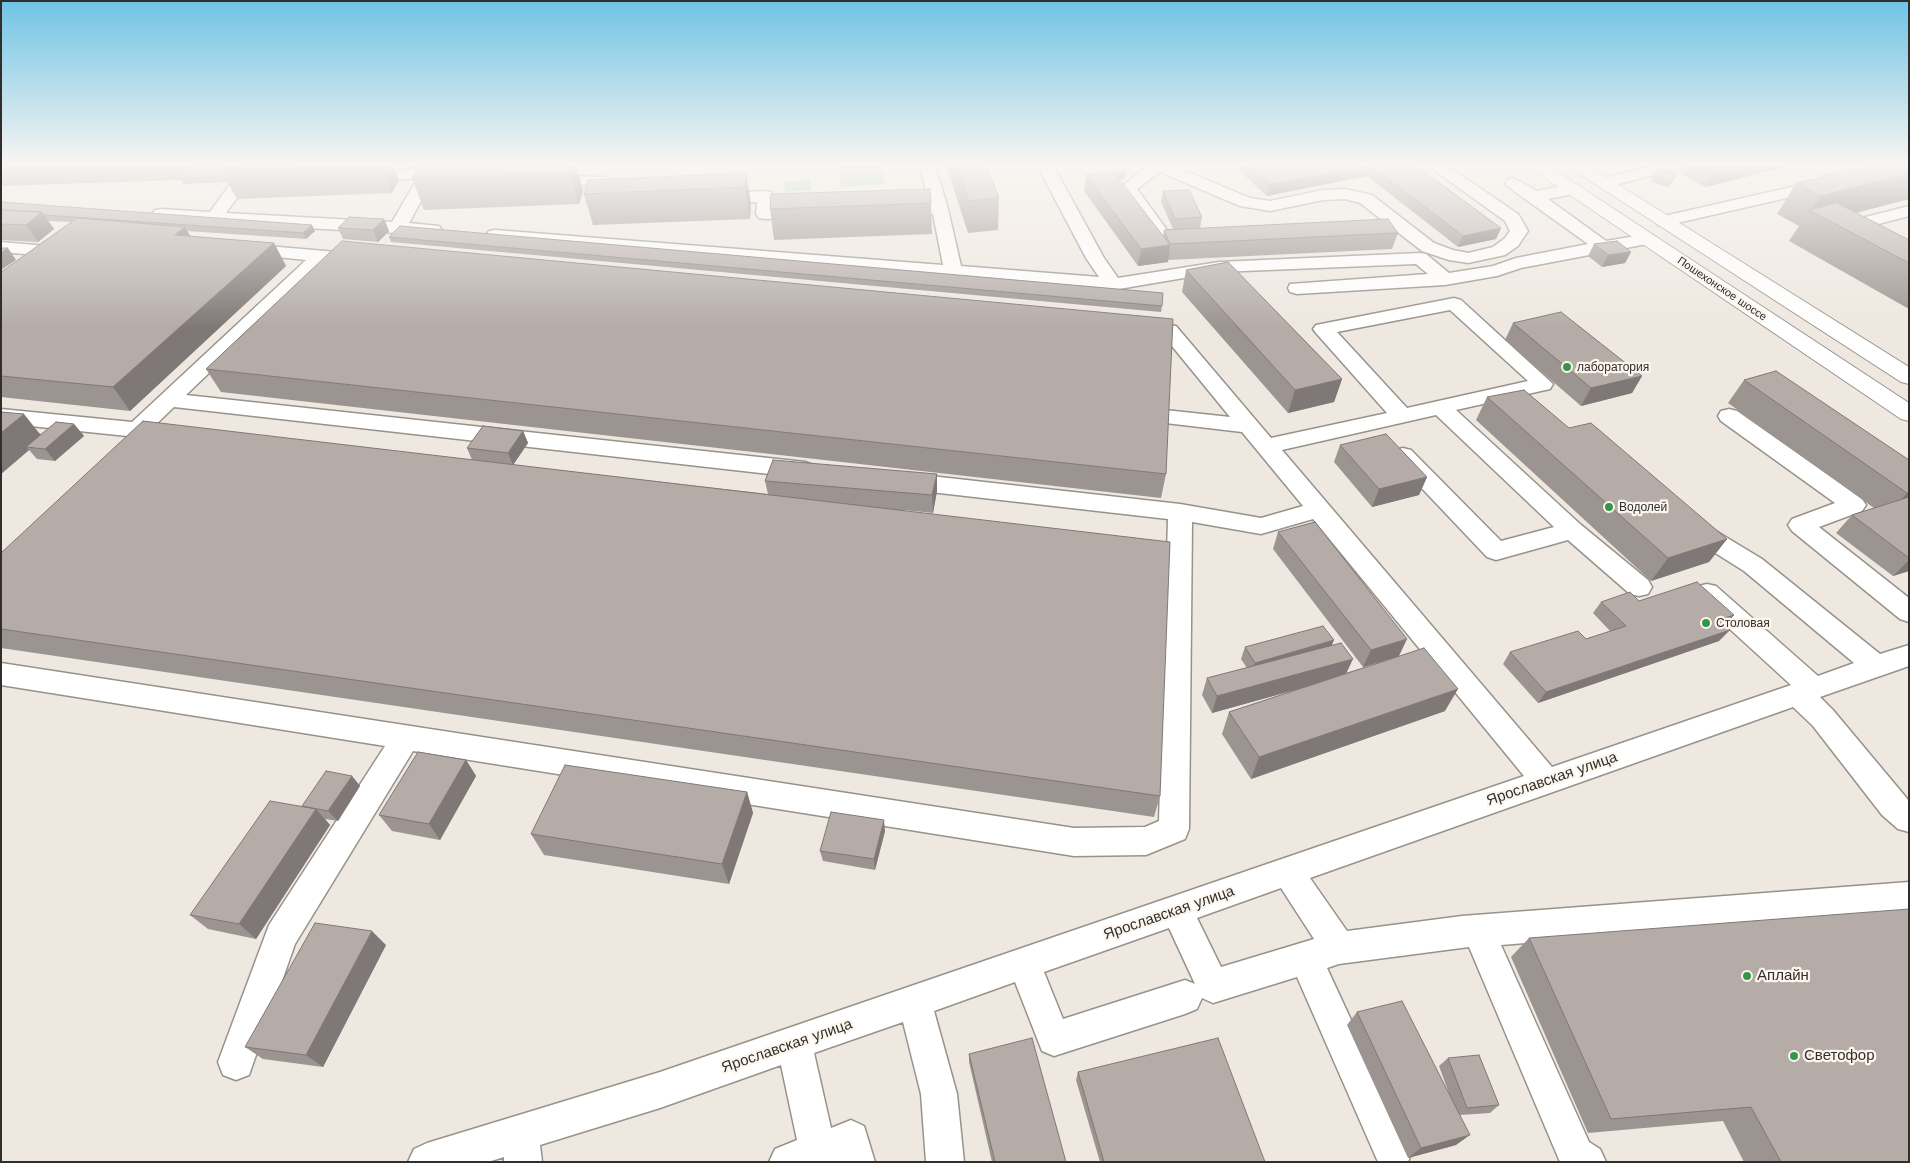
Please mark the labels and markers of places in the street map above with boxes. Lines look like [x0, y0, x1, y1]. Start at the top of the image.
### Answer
place label: лаборатория [1577, 360, 1649, 374]
marker: лаборатория [1561, 361, 1573, 373]
place label: Водолей [1619, 500, 1667, 514]
marker: Водолей [1603, 501, 1615, 513]
place label: Столовая [1716, 616, 1770, 630]
marker: Столовая [1700, 617, 1712, 629]
place label: Аплайн [1757, 967, 1809, 985]
marker: Аплайн [1741, 970, 1753, 982]
place label: Светофор [1804, 1047, 1875, 1065]
marker: Светофор [1788, 1050, 1800, 1062]

